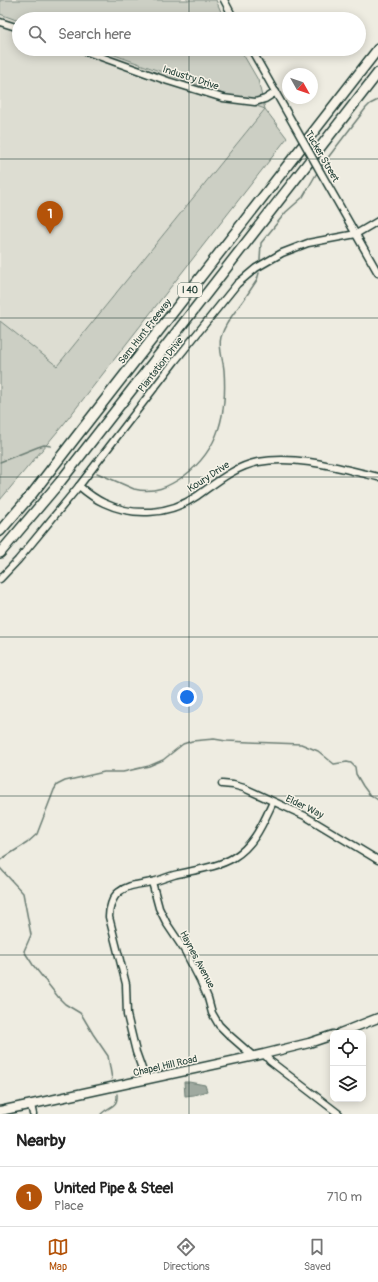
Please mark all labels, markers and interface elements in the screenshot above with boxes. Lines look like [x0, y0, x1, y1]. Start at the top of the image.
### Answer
search box [12, 12, 366, 56]
icon: search [26, 23, 48, 45]
text: Search here [58, 25, 131, 44]
street label: Industry Drive [161, 63, 220, 93]
north arrow [282, 68, 318, 104]
street label: Tucker Street [303, 129, 342, 185]
pin: 1 [37, 201, 63, 234]
road number: I 40 [178, 283, 202, 297]
street label: Sam Hunt Freeway [116, 296, 174, 367]
street label: Plantation Drive [136, 335, 186, 394]
street label: Koury Drive [185, 459, 232, 495]
your location [177, 687, 197, 707]
street label: Elder Way [284, 793, 326, 822]
street label: Haynes Avenue [177, 929, 217, 990]
map controls [330, 1030, 366, 1102]
button: locate [330, 1030, 366, 1066]
street label: Chapel Hill Road [132, 1053, 199, 1079]
button: layers [330, 1066, 366, 1102]
text: Nearby [16, 1130, 65, 1151]
text: United Pipe & Steel [54, 1179, 174, 1198]
text: 1 [26, 1189, 32, 1205]
text: 710 m [327, 1189, 362, 1205]
text: Place [54, 1198, 83, 1214]
tab: Map [47, 1236, 69, 1273]
tab: Directions [163, 1236, 210, 1273]
tab: Saved [304, 1236, 331, 1273]

